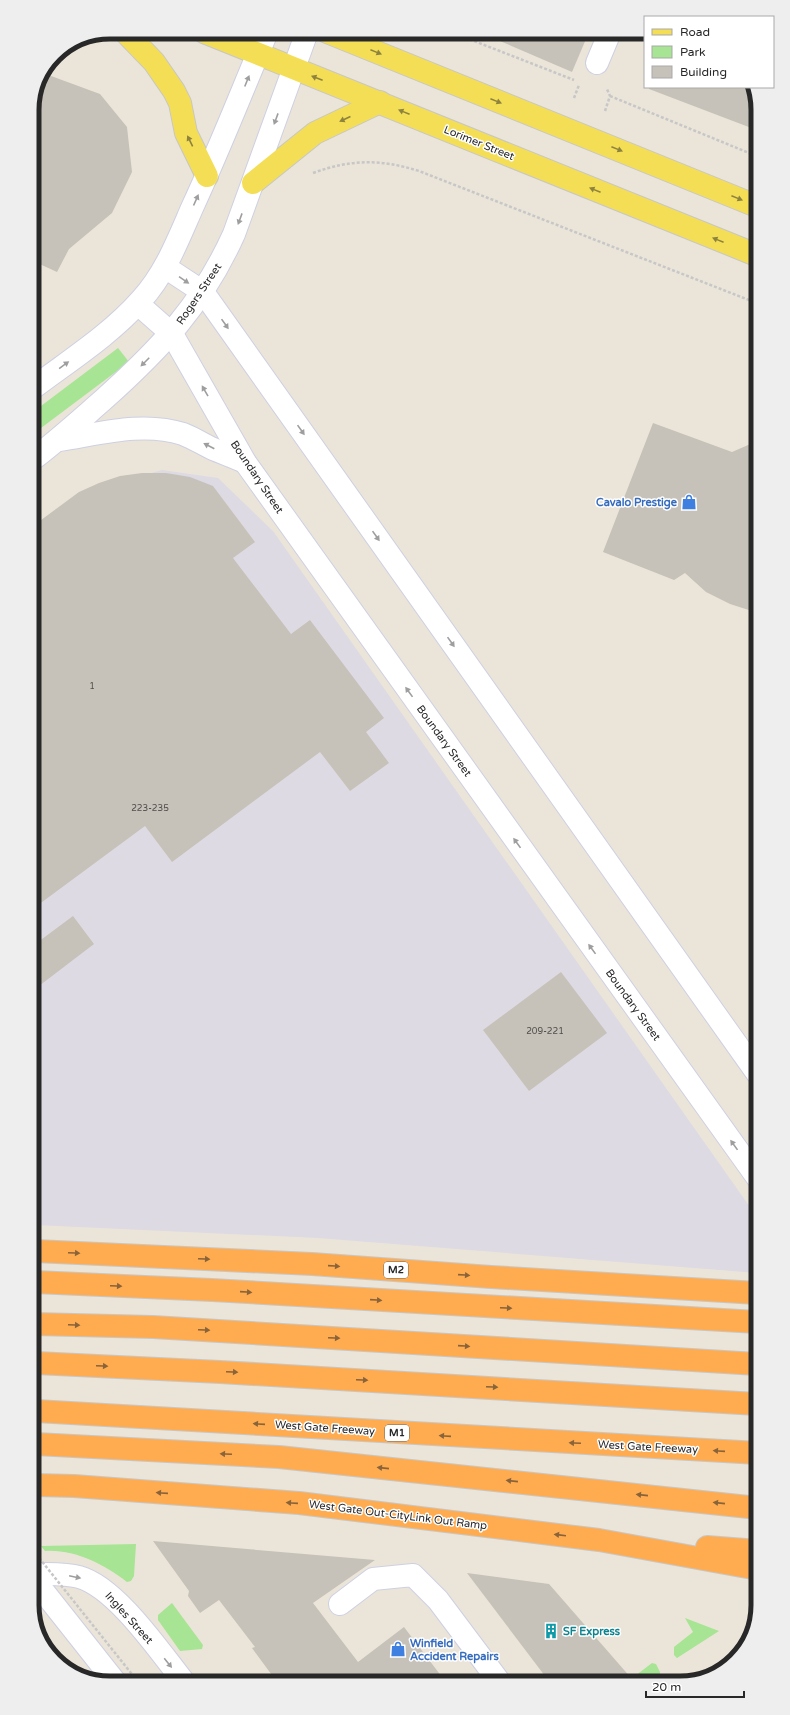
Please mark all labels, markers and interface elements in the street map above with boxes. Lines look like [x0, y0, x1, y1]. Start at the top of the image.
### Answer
legend [644, 16, 774, 88]
text: Road [680, 25, 710, 39]
text: Park [680, 45, 706, 59]
one-way arrow [370, 49, 381, 55]
text: Building [680, 65, 727, 79]
one-way arrow [244, 74, 250, 86]
one-way arrow [311, 75, 323, 81]
one-way arrow [491, 98, 503, 104]
one-way arrow [398, 109, 410, 115]
one-way arrow [272, 114, 278, 126]
one-way arrow [339, 116, 350, 122]
street label: Lorimer Street [442, 123, 516, 163]
one-way arrow [187, 135, 193, 147]
one-way arrow [611, 147, 623, 153]
one-way arrow [589, 187, 601, 193]
one-way arrow [193, 195, 199, 206]
one-way arrow [732, 196, 744, 202]
one-way arrow [236, 214, 242, 226]
one-way arrow [711, 236, 723, 242]
street label: Rogers Street [174, 261, 224, 327]
one-way arrow [179, 276, 189, 284]
one-way arrow [221, 319, 229, 329]
one-way arrow [140, 357, 150, 367]
one-way arrow [59, 360, 70, 369]
one-way arrow [201, 385, 208, 397]
one-way arrow [297, 425, 305, 436]
street label: Boundary Street [228, 438, 286, 516]
one-way arrow [203, 443, 215, 450]
shop icon: Cavalo Prestige [680, 493, 698, 511]
place label: Cavalo Prestige [596, 496, 678, 510]
one-way arrow [372, 531, 380, 542]
one-way arrow [447, 637, 455, 648]
house number: 1 [89, 681, 95, 692]
one-way arrow [405, 686, 413, 697]
street label: Boundary Street [414, 703, 474, 779]
house number: 223-235 [131, 803, 169, 814]
one-way arrow [513, 838, 521, 848]
one-way arrow [588, 944, 596, 954]
street label: Boundary Street [603, 967, 663, 1043]
house number: 209-221 [526, 1026, 564, 1037]
one-way arrow [730, 1140, 738, 1150]
one-way arrow [68, 1250, 81, 1256]
one-way arrow [198, 1256, 211, 1262]
one-way arrow [328, 1262, 340, 1269]
road number: M2 [384, 1262, 408, 1278]
one-way arrow [457, 1272, 470, 1279]
one-way arrow [110, 1282, 122, 1289]
one-way arrow [240, 1289, 252, 1296]
one-way arrow [370, 1297, 382, 1304]
one-way arrow [500, 1305, 513, 1311]
one-way arrow [68, 1322, 81, 1328]
one-way arrow [198, 1327, 210, 1334]
one-way arrow [328, 1334, 340, 1341]
one-way arrow [458, 1343, 471, 1349]
one-way arrow [96, 1363, 108, 1370]
one-way arrow [226, 1369, 238, 1376]
one-way arrow [356, 1377, 369, 1383]
one-way arrow [486, 1384, 498, 1391]
street label: West Gate Freeway [275, 1418, 376, 1438]
one-way arrow [253, 1421, 265, 1428]
road number: M1 [385, 1425, 409, 1441]
one-way arrow [439, 1432, 451, 1439]
street label: West Gate Freeway [598, 1438, 698, 1456]
one-way arrow [568, 1440, 581, 1446]
one-way arrow [713, 1447, 725, 1454]
one-way arrow [220, 1451, 232, 1458]
one-way arrow [377, 1464, 389, 1471]
one-way arrow [506, 1478, 518, 1484]
one-way arrow [156, 1489, 168, 1496]
one-way arrow [636, 1492, 648, 1498]
street label: West Gate Out-CityLink Out Ramp [308, 1498, 488, 1532]
one-way arrow [286, 1499, 298, 1506]
one-way arrow [713, 1500, 725, 1507]
one-way arrow [554, 1532, 566, 1538]
one-way arrow [69, 1574, 81, 1580]
street label: Ingles Street [102, 1589, 156, 1647]
building icon: SF Express [542, 1622, 560, 1640]
place label: SF Express [563, 1625, 621, 1639]
place label: Winfield Accident Repairs [410, 1637, 499, 1664]
shop icon: Winfield Accident Repairs [389, 1640, 407, 1658]
one-way arrow [164, 1658, 173, 1668]
scale bar [646, 1673, 744, 1699]
text: 20 m [652, 1680, 681, 1694]

